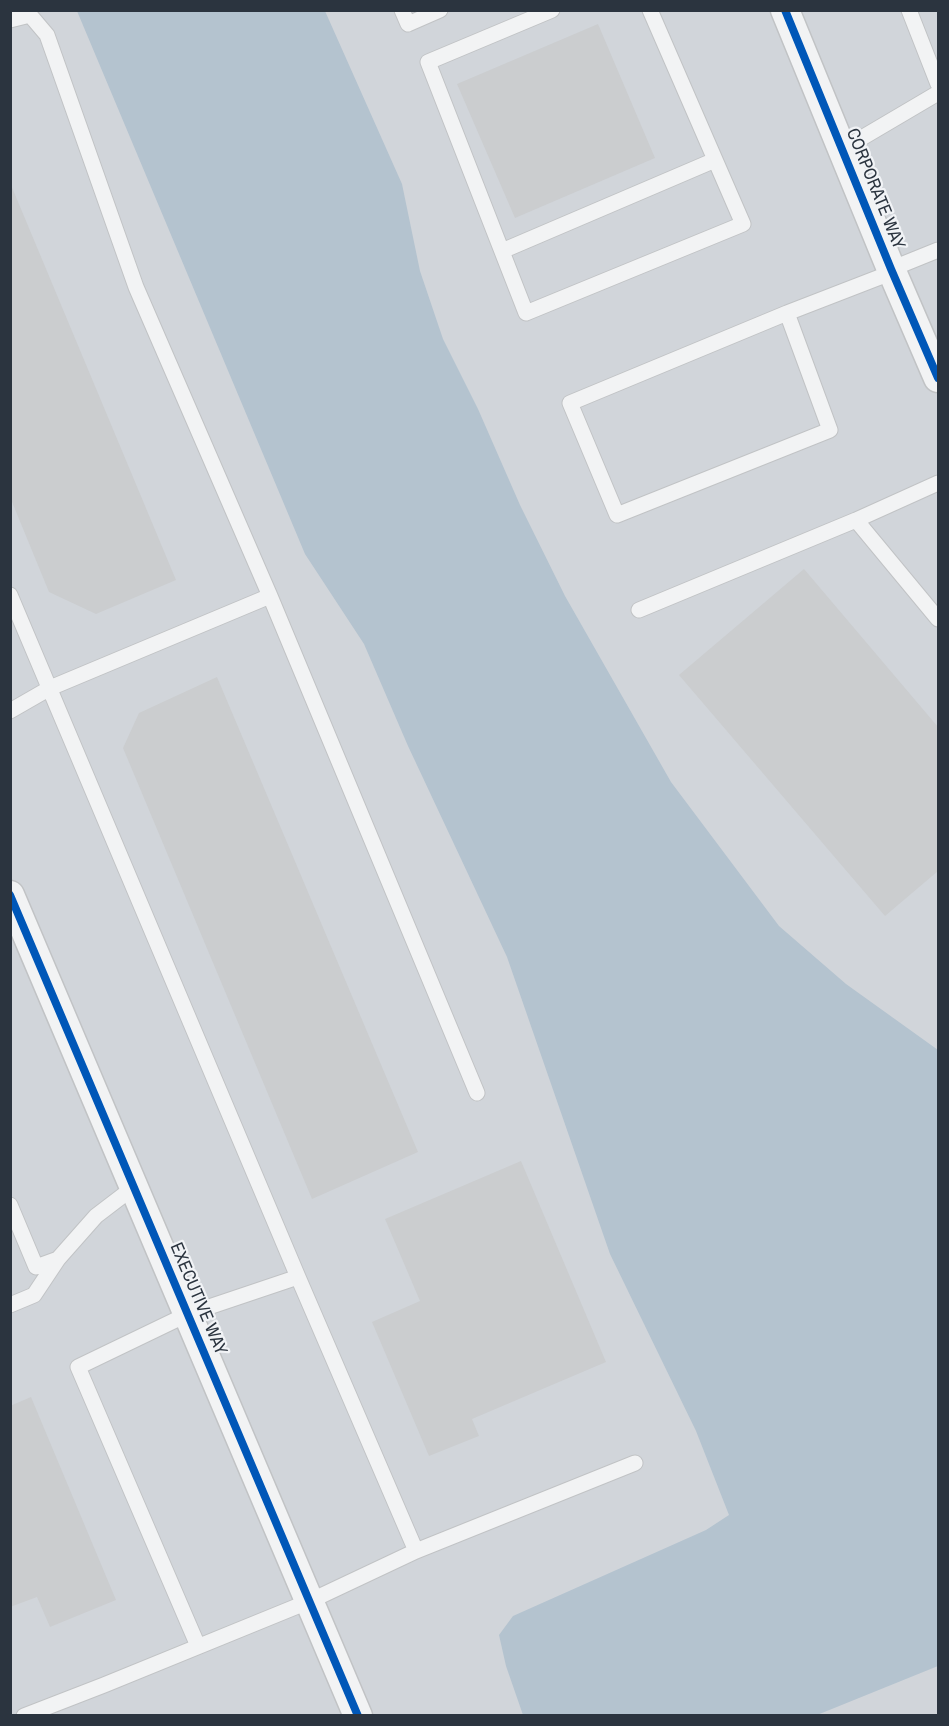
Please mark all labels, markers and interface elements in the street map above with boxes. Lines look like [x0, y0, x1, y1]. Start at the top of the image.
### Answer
street label: CORPORATE WAY [841, 125, 909, 253]
street label: EXECUTIVE WAY [165, 1240, 231, 1358]

